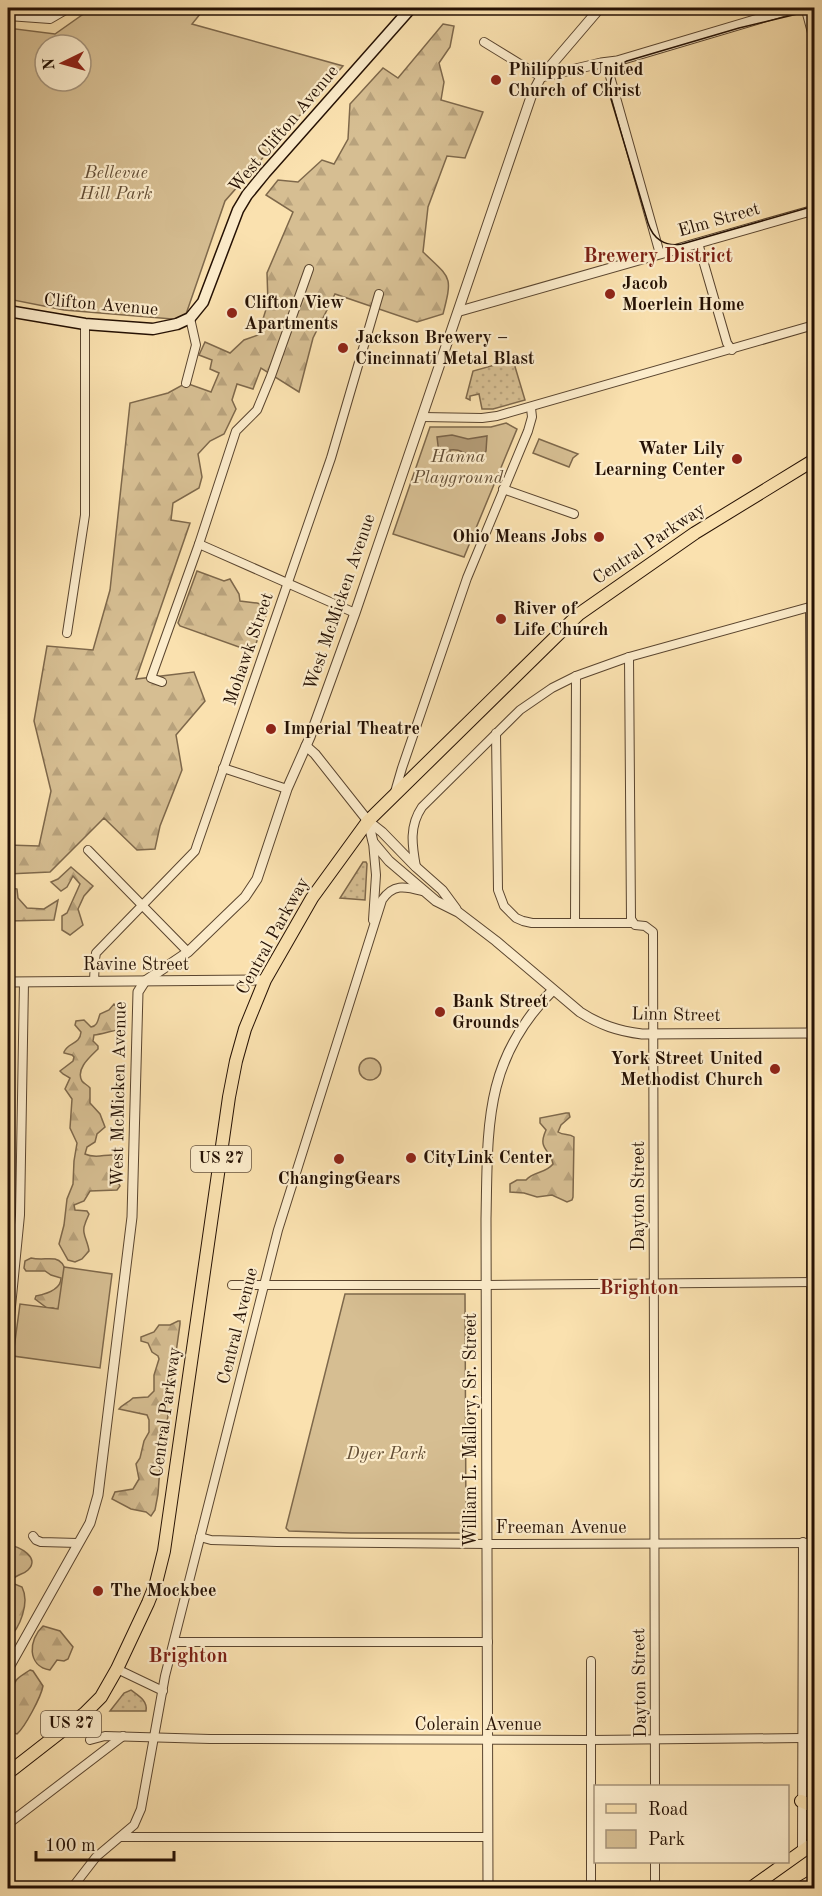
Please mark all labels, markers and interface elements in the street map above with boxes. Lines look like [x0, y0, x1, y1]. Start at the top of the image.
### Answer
north arrow [33, 33, 93, 93]
text: N [41, 57, 59, 71]
place label: Philippus United Church of Christ [508, 61, 644, 100]
street label: West Clifton Avenue [226, 62, 342, 196]
marker: Philippus United Church of Christ [489, 73, 503, 87]
park label: Bellevue Hill Park [78, 164, 153, 203]
street label: Elm Street [676, 200, 762, 240]
district label: Brewery District [583, 247, 733, 267]
place label: Jacob Moerlein Home [622, 275, 745, 314]
marker: Jacob Moerlein Home [603, 287, 617, 301]
street label: Clifton Avenue [43, 291, 159, 319]
place label: Clifton View Apartments [244, 294, 344, 333]
marker: Clifton View Apartments [225, 306, 239, 320]
place label: Jackson Brewery – Cincinnati Metal Blast [355, 329, 535, 368]
marker: Jackson Brewery – Cincinnati Metal Blast [336, 341, 350, 355]
place label: Water Lily Learning Center [594, 440, 725, 479]
park label: Hanna Playground [412, 448, 504, 487]
marker: Water Lily Learning Center [730, 452, 744, 466]
street label: Central Parkway [590, 500, 709, 588]
street label: West McMicken Avenue [301, 511, 379, 693]
place label: Ohio Means Jobs [452, 528, 587, 546]
marker: Ohio Means Jobs [592, 530, 606, 544]
street label: Mohawk Street [221, 590, 277, 708]
place label: River of Life Church [513, 600, 608, 639]
marker: River of Life Church [494, 612, 508, 626]
place label: Imperial Theatre [283, 720, 420, 738]
marker: Imperial Theatre [264, 722, 278, 736]
street label: Central Parkway [233, 874, 313, 998]
street label: Ravine Street [83, 956, 189, 974]
place label: Bank Street Grounds [452, 993, 549, 1032]
street label: West McMicken Avenue [108, 1001, 130, 1187]
marker: Bank Street Grounds [433, 1005, 447, 1019]
street label: Linn Street [631, 1005, 721, 1025]
place label: York Street United Methodist Church [611, 1050, 763, 1089]
marker: York Street United Methodist Church [768, 1062, 782, 1076]
street label: Dayton Street [630, 1141, 648, 1251]
road number: US 27 [191, 1146, 251, 1172]
place label: CityLink Center [423, 1149, 552, 1167]
marker: CityLink Center [404, 1151, 418, 1165]
marker: ChangingGears [332, 1152, 346, 1166]
place label: ChangingGears [278, 1170, 401, 1188]
street label: Central Avenue [215, 1266, 261, 1386]
district label: Brighton [599, 1279, 679, 1299]
street label: William L. Mallory, Sr. Street [462, 1313, 480, 1547]
street label: Central Parkway [148, 1345, 184, 1478]
park label: Dyer Park [345, 1445, 426, 1463]
street label: Freeman Avenue [495, 1519, 627, 1537]
place label: The Mockbee [110, 1582, 217, 1600]
marker: The Mockbee [91, 1584, 105, 1598]
street label: Dayton Street [630, 1628, 650, 1738]
district label: Brighton [148, 1647, 228, 1667]
road number: US 27 [41, 1711, 101, 1737]
street label: Colerain Avenue [414, 1716, 542, 1734]
legend [594, 1785, 789, 1863]
text: Road [648, 1801, 688, 1819]
scale bar [36, 1824, 174, 1862]
text: Park [648, 1831, 685, 1849]
text: 100 m [45, 1837, 96, 1855]

